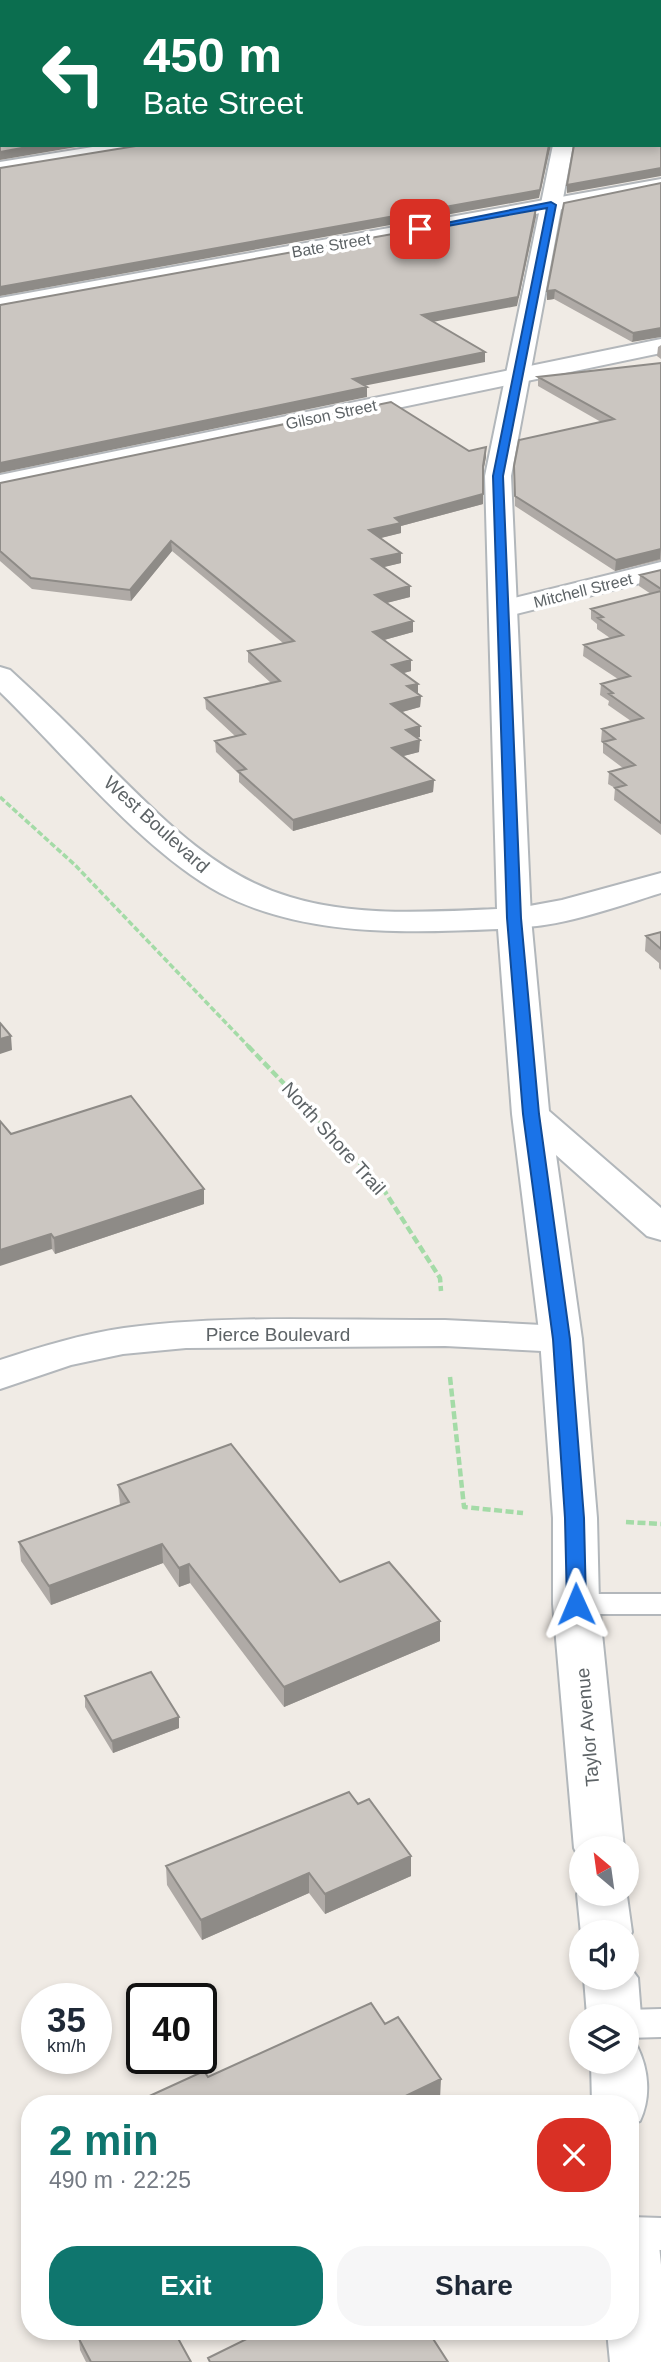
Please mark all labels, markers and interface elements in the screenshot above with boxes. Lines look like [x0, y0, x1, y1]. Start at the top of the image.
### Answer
icon: left [28, 28, 119, 119]
text: 450 m [143, 28, 282, 82]
text: Bate Street [143, 85, 303, 121]
pin [390, 199, 450, 259]
icon: arrive [401, 210, 439, 248]
street label: Bate Street [290, 230, 373, 261]
street label: Gilson Street [284, 396, 379, 432]
street label: Mitchell Street [532, 570, 635, 611]
street label: West Boulevard [100, 772, 213, 877]
street label: North Shore Trail [278, 1078, 389, 1199]
street label: Pierce Boulevard [206, 1324, 350, 1345]
position arrow [539, 1567, 613, 1641]
street label: Taylor Avenue [572, 1667, 603, 1787]
north arrow [569, 1836, 639, 1906]
map controls [569, 1836, 639, 2074]
button: sound [569, 1920, 639, 1990]
speed limit sign: 40 [126, 1983, 217, 2074]
text: 35 [47, 2000, 86, 2039]
button: layers [569, 2004, 639, 2074]
text: km/h [47, 2036, 86, 2056]
text: 2 min [49, 2117, 159, 2164]
button: close [537, 2118, 611, 2192]
text: 490 m · 22:25 [49, 2167, 191, 2193]
button: Exit [49, 2246, 323, 2326]
button: Share [337, 2246, 611, 2326]

